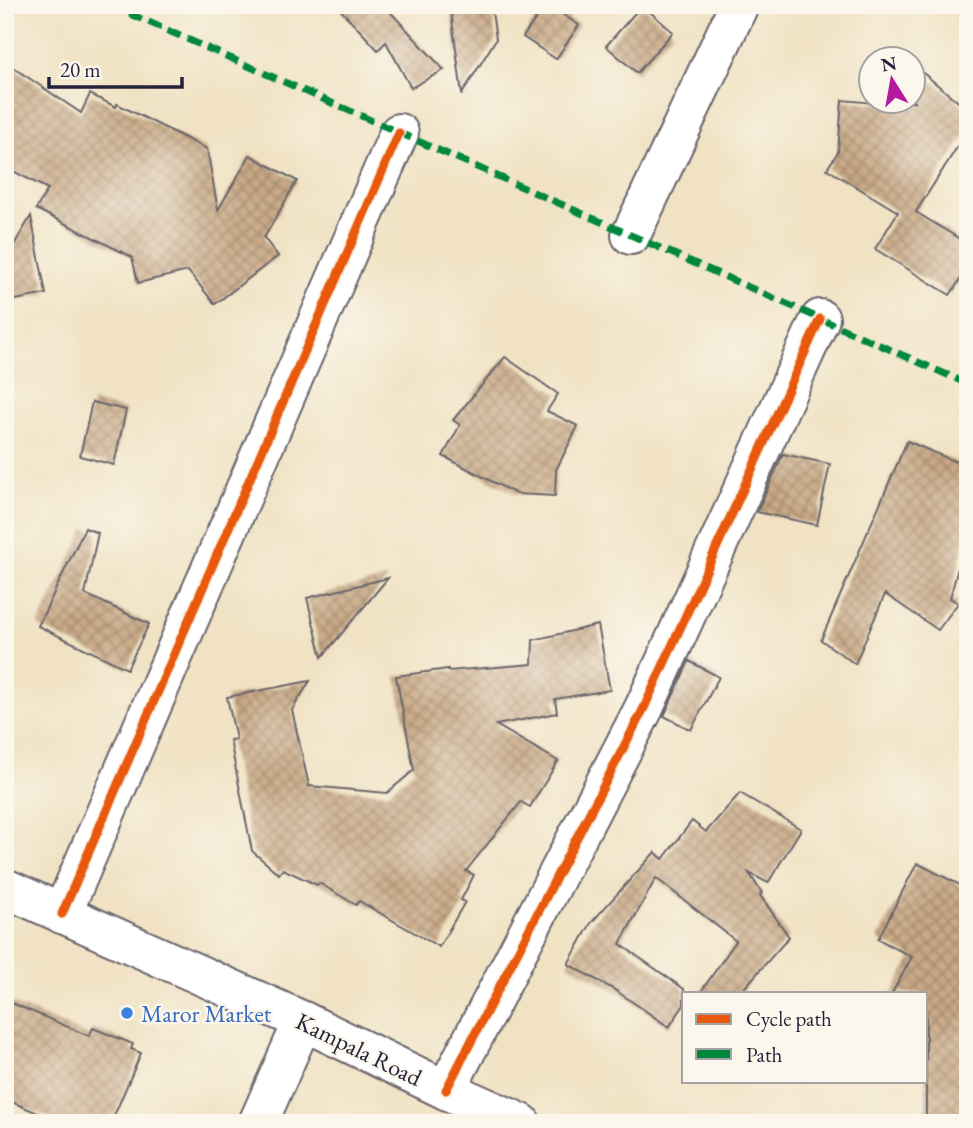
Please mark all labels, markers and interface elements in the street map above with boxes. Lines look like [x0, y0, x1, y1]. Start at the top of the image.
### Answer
scale bar [49, 46, 182, 90]
north arrow [858, 46, 928, 116]
text: N [879, 50, 899, 78]
text: 20 m [60, 56, 101, 83]
legend [682, 992, 928, 1082]
place label: Maror Market [141, 998, 272, 1029]
marker: Maror Market [119, 1005, 135, 1021]
street label: Kampala Road [291, 1005, 428, 1093]
text: Cycle path [746, 1005, 832, 1032]
text: Path [746, 1041, 783, 1068]

